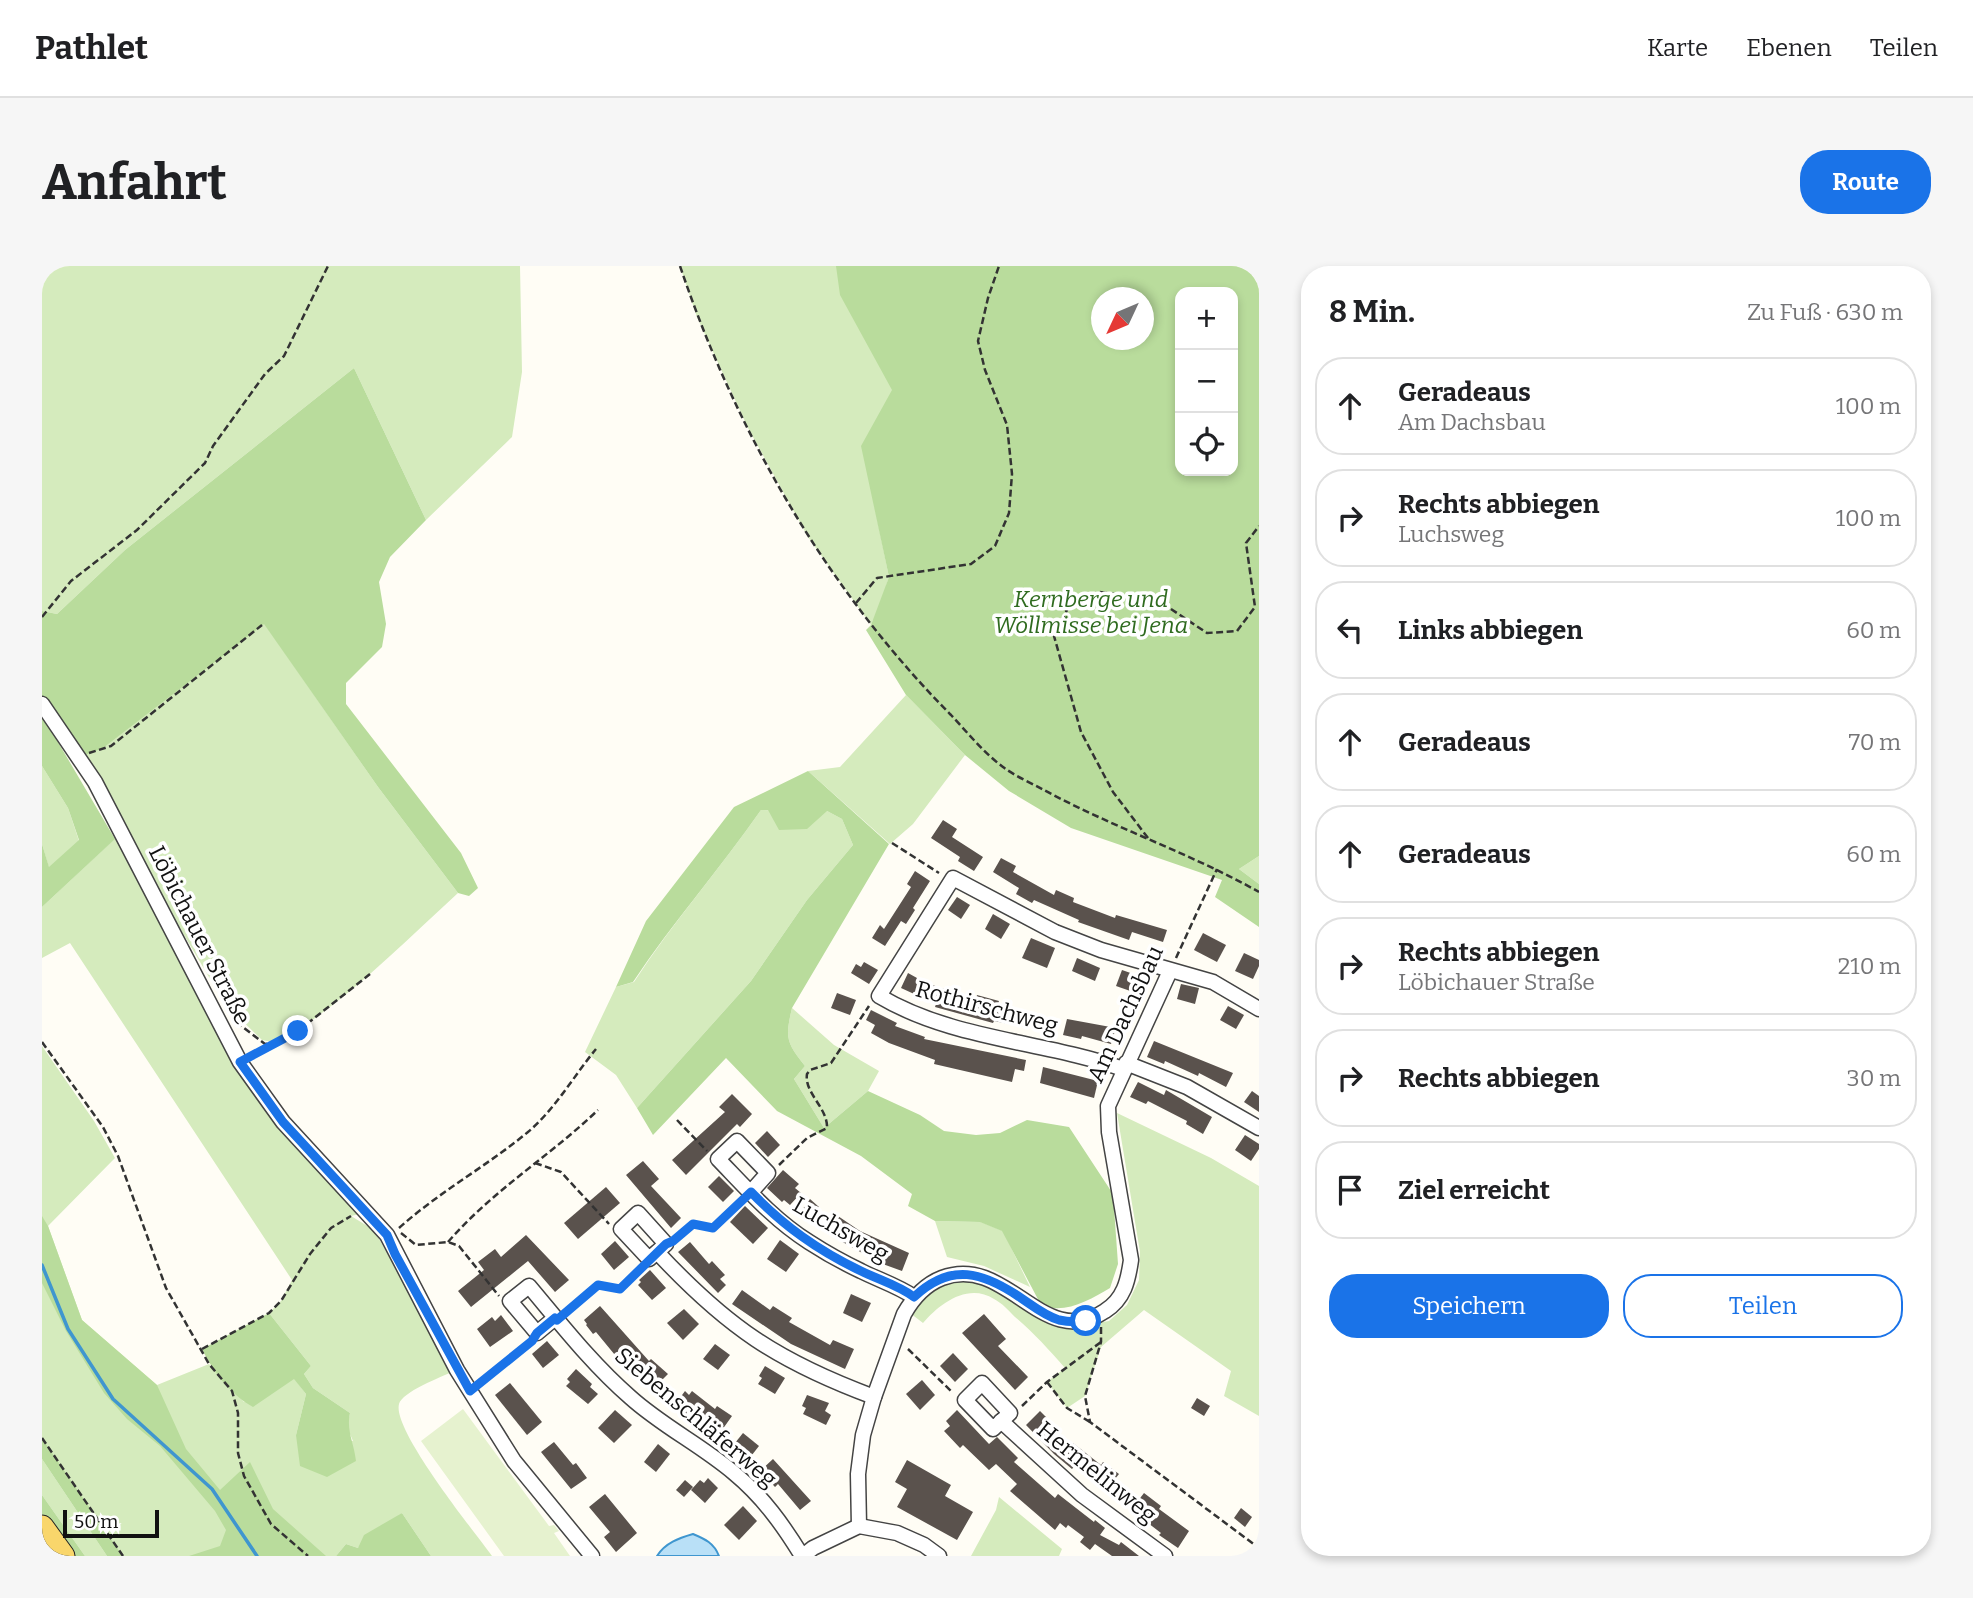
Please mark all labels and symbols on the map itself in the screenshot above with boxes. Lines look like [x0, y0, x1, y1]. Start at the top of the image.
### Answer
north arrow [1091, 287, 1154, 350]
park label: Kernberge und Wöllmisse bei Jena [994, 585, 1188, 639]
street label: Löbichauer Straße [143, 841, 257, 1029]
street label: Am Dachsbau [1081, 941, 1169, 1087]
street label: Rothirschweg [913, 975, 1062, 1040]
route end [282, 1015, 313, 1046]
street label: Luchsweg [788, 1190, 894, 1268]
route start [1070, 1305, 1101, 1336]
street label: Siebenschläferweg [609, 1341, 783, 1493]
street label: Hermelinweg [1032, 1415, 1163, 1529]
scale bar [63, 1507, 159, 1539]

